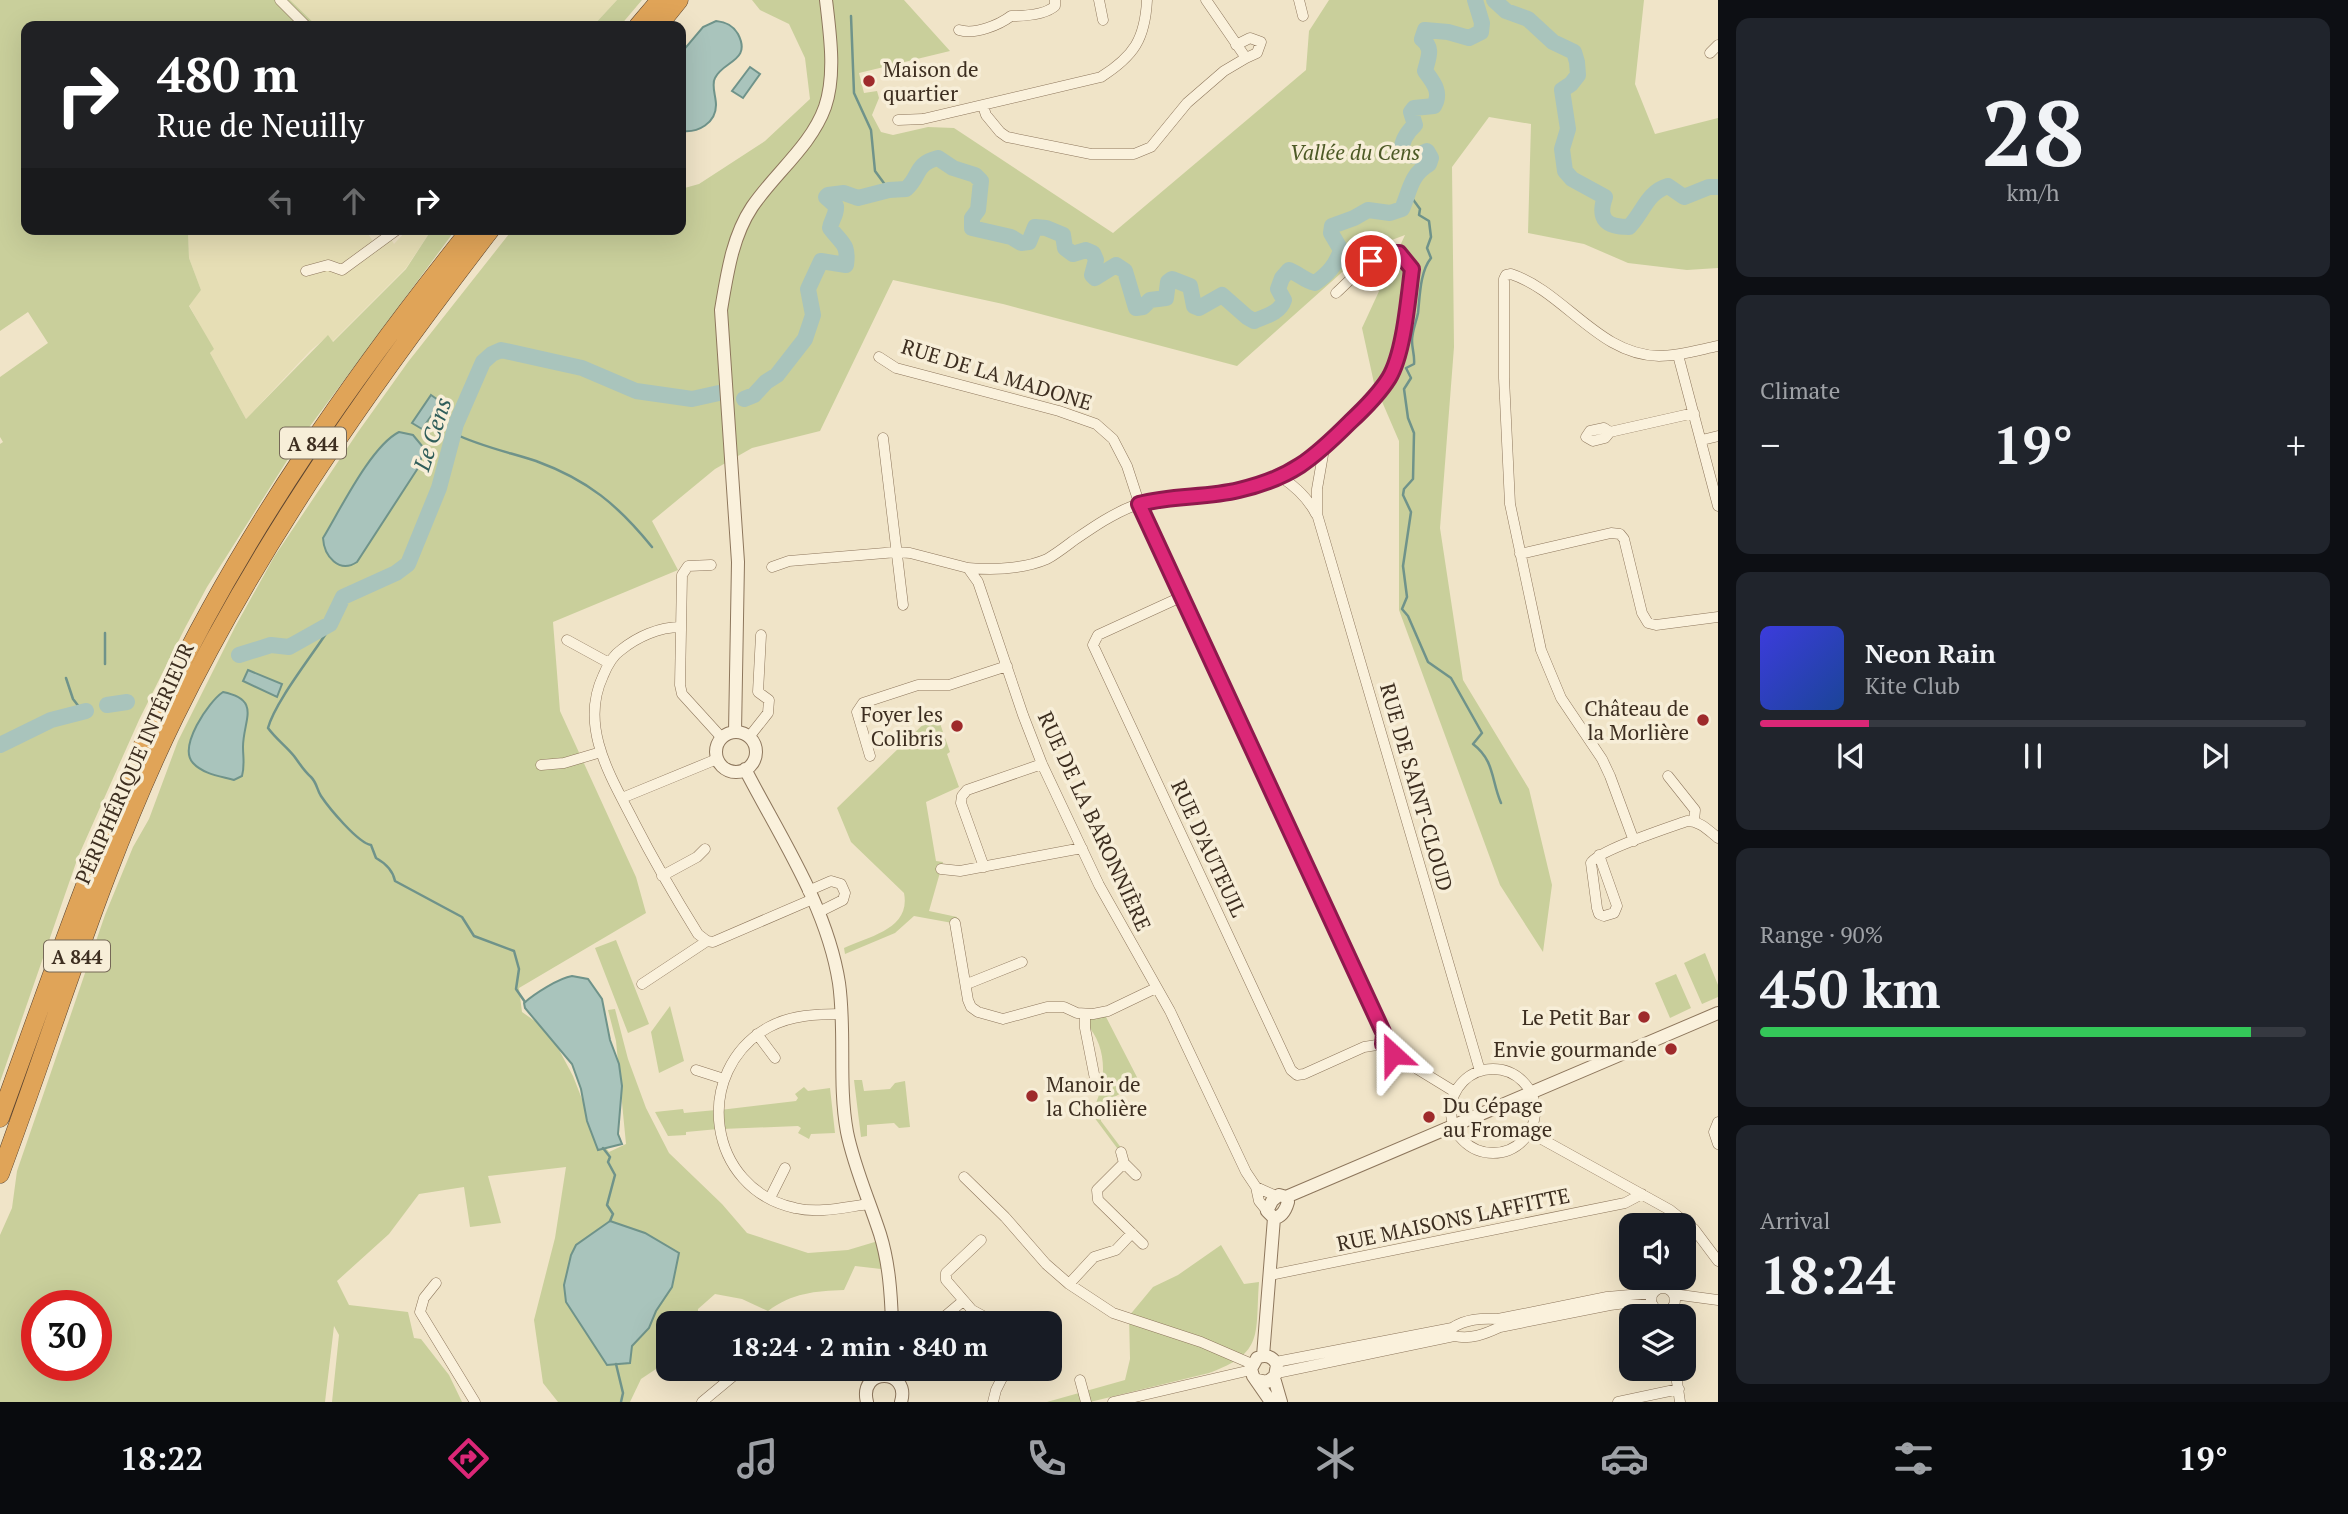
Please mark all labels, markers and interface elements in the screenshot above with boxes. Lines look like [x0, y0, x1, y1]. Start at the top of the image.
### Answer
text: 480 m [157, 41, 299, 106]
icon: right [42, 49, 133, 140]
place label: Maison de quartier [883, 55, 979, 107]
text: 28 [1982, 71, 2084, 192]
marker: Maison de quartier [861, 73, 877, 89]
text: Rue de Neuilly [157, 104, 364, 146]
park label: Vallée du Cens [1290, 138, 1421, 166]
text: km/h [2006, 177, 2060, 208]
icon: left [262, 182, 300, 220]
icon: ahead [335, 182, 373, 220]
icon: right [408, 182, 446, 220]
pin [1341, 231, 1401, 291]
icon: arrive [1352, 242, 1390, 280]
street label: RUE DE LA MADONE [898, 332, 1096, 416]
text: Climate [1760, 375, 1840, 406]
water label: Le Cens [405, 393, 458, 476]
text: 19° [1993, 410, 2073, 479]
text: − [1760, 420, 1780, 470]
text: + [2286, 420, 2306, 470]
road number: A 844 [280, 428, 346, 458]
text: Neon Rain [1865, 636, 1996, 670]
street label: PÉRIPHÉRIQUE INTÉRIEUR [68, 637, 200, 888]
text: Kite Club [1865, 670, 1960, 701]
street label: RUE DE SAINT-CLOUD [1374, 680, 1460, 894]
place label: Château de la Morlière [1584, 694, 1689, 746]
place label: Foyer les Colibris [860, 700, 943, 752]
street label: RUE DE LA BARONNIÈRE [1032, 707, 1158, 935]
marker: Château de la Morlière [1695, 712, 1711, 728]
marker: Foyer les Colibris [949, 718, 965, 734]
icon: previous [1832, 737, 1870, 775]
icon: pause [2014, 737, 2052, 775]
icon: next [2196, 737, 2234, 775]
street label: RUE D'AUTEUIL [1165, 775, 1253, 921]
text: Range · 90% [1760, 919, 1883, 950]
road number: A 844 [44, 940, 110, 972]
text: 450 km [1760, 954, 1941, 1023]
place label: Le Petit Bar [1522, 1003, 1630, 1031]
marker: Le Petit Bar [1636, 1009, 1652, 1025]
position arrow [1356, 1017, 1430, 1091]
place label: Envie gourmande [1493, 1035, 1657, 1063]
marker: Envie gourmande [1663, 1041, 1679, 1057]
place label: Manoir de la Cholière [1046, 1070, 1147, 1122]
marker: Manoir de la Cholière [1024, 1088, 1040, 1104]
place label: Du Cépage au Fromage [1443, 1091, 1552, 1143]
marker: Du Cépage au Fromage [1421, 1109, 1437, 1125]
street label: RUE MAISONS LAFFITTE [1334, 1181, 1572, 1257]
text: Arrival [1760, 1205, 1831, 1236]
map controls [1619, 1213, 1696, 1381]
button: sound [1619, 1213, 1696, 1290]
text: 18:24 [1760, 1240, 1895, 1309]
speed limit sign: 30 [21, 1290, 112, 1381]
button: layers [1619, 1304, 1696, 1381]
text: 18:24 · 2 min · 840 m [730, 1329, 988, 1363]
icon: directions [444, 1434, 493, 1483]
icon: music [733, 1434, 782, 1483]
icon: phone [1022, 1434, 1071, 1483]
icon: climate [1311, 1434, 1360, 1483]
icon: car [1600, 1434, 1649, 1483]
icon: filters [1889, 1434, 1938, 1483]
text: 18:22 [120, 1437, 203, 1479]
text: 19° [2178, 1437, 2228, 1479]

